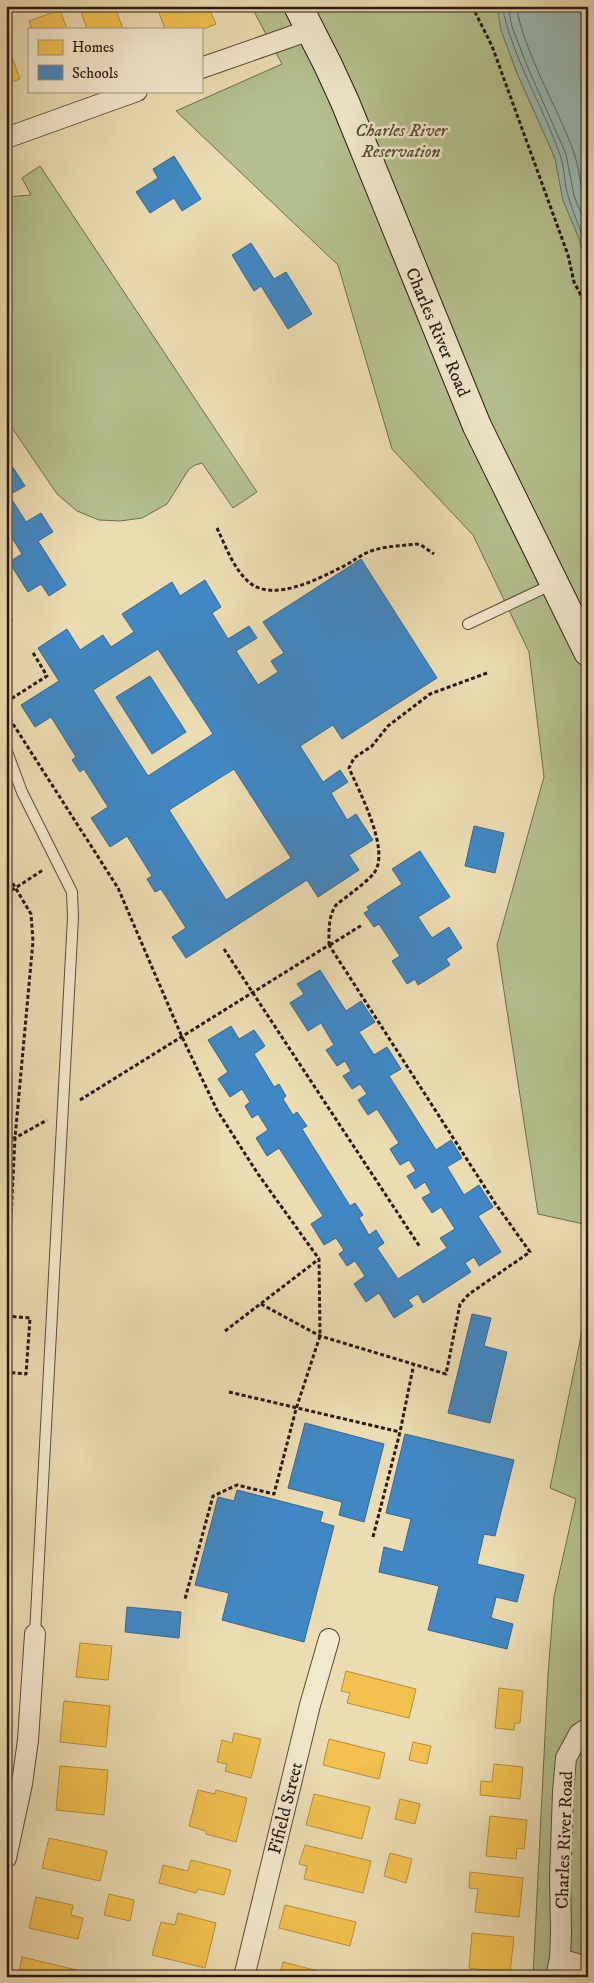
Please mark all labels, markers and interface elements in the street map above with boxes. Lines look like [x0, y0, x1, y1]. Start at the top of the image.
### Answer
legend [28, 28, 202, 92]
text: Homes [72, 38, 114, 57]
text: Schools [72, 64, 118, 83]
park label: Charles River Reservation [355, 120, 449, 163]
street label: Charles River Road [400, 265, 474, 400]
street label: Fifield Street [264, 1760, 308, 1857]
street label: Charles River Road [552, 1771, 578, 1909]

